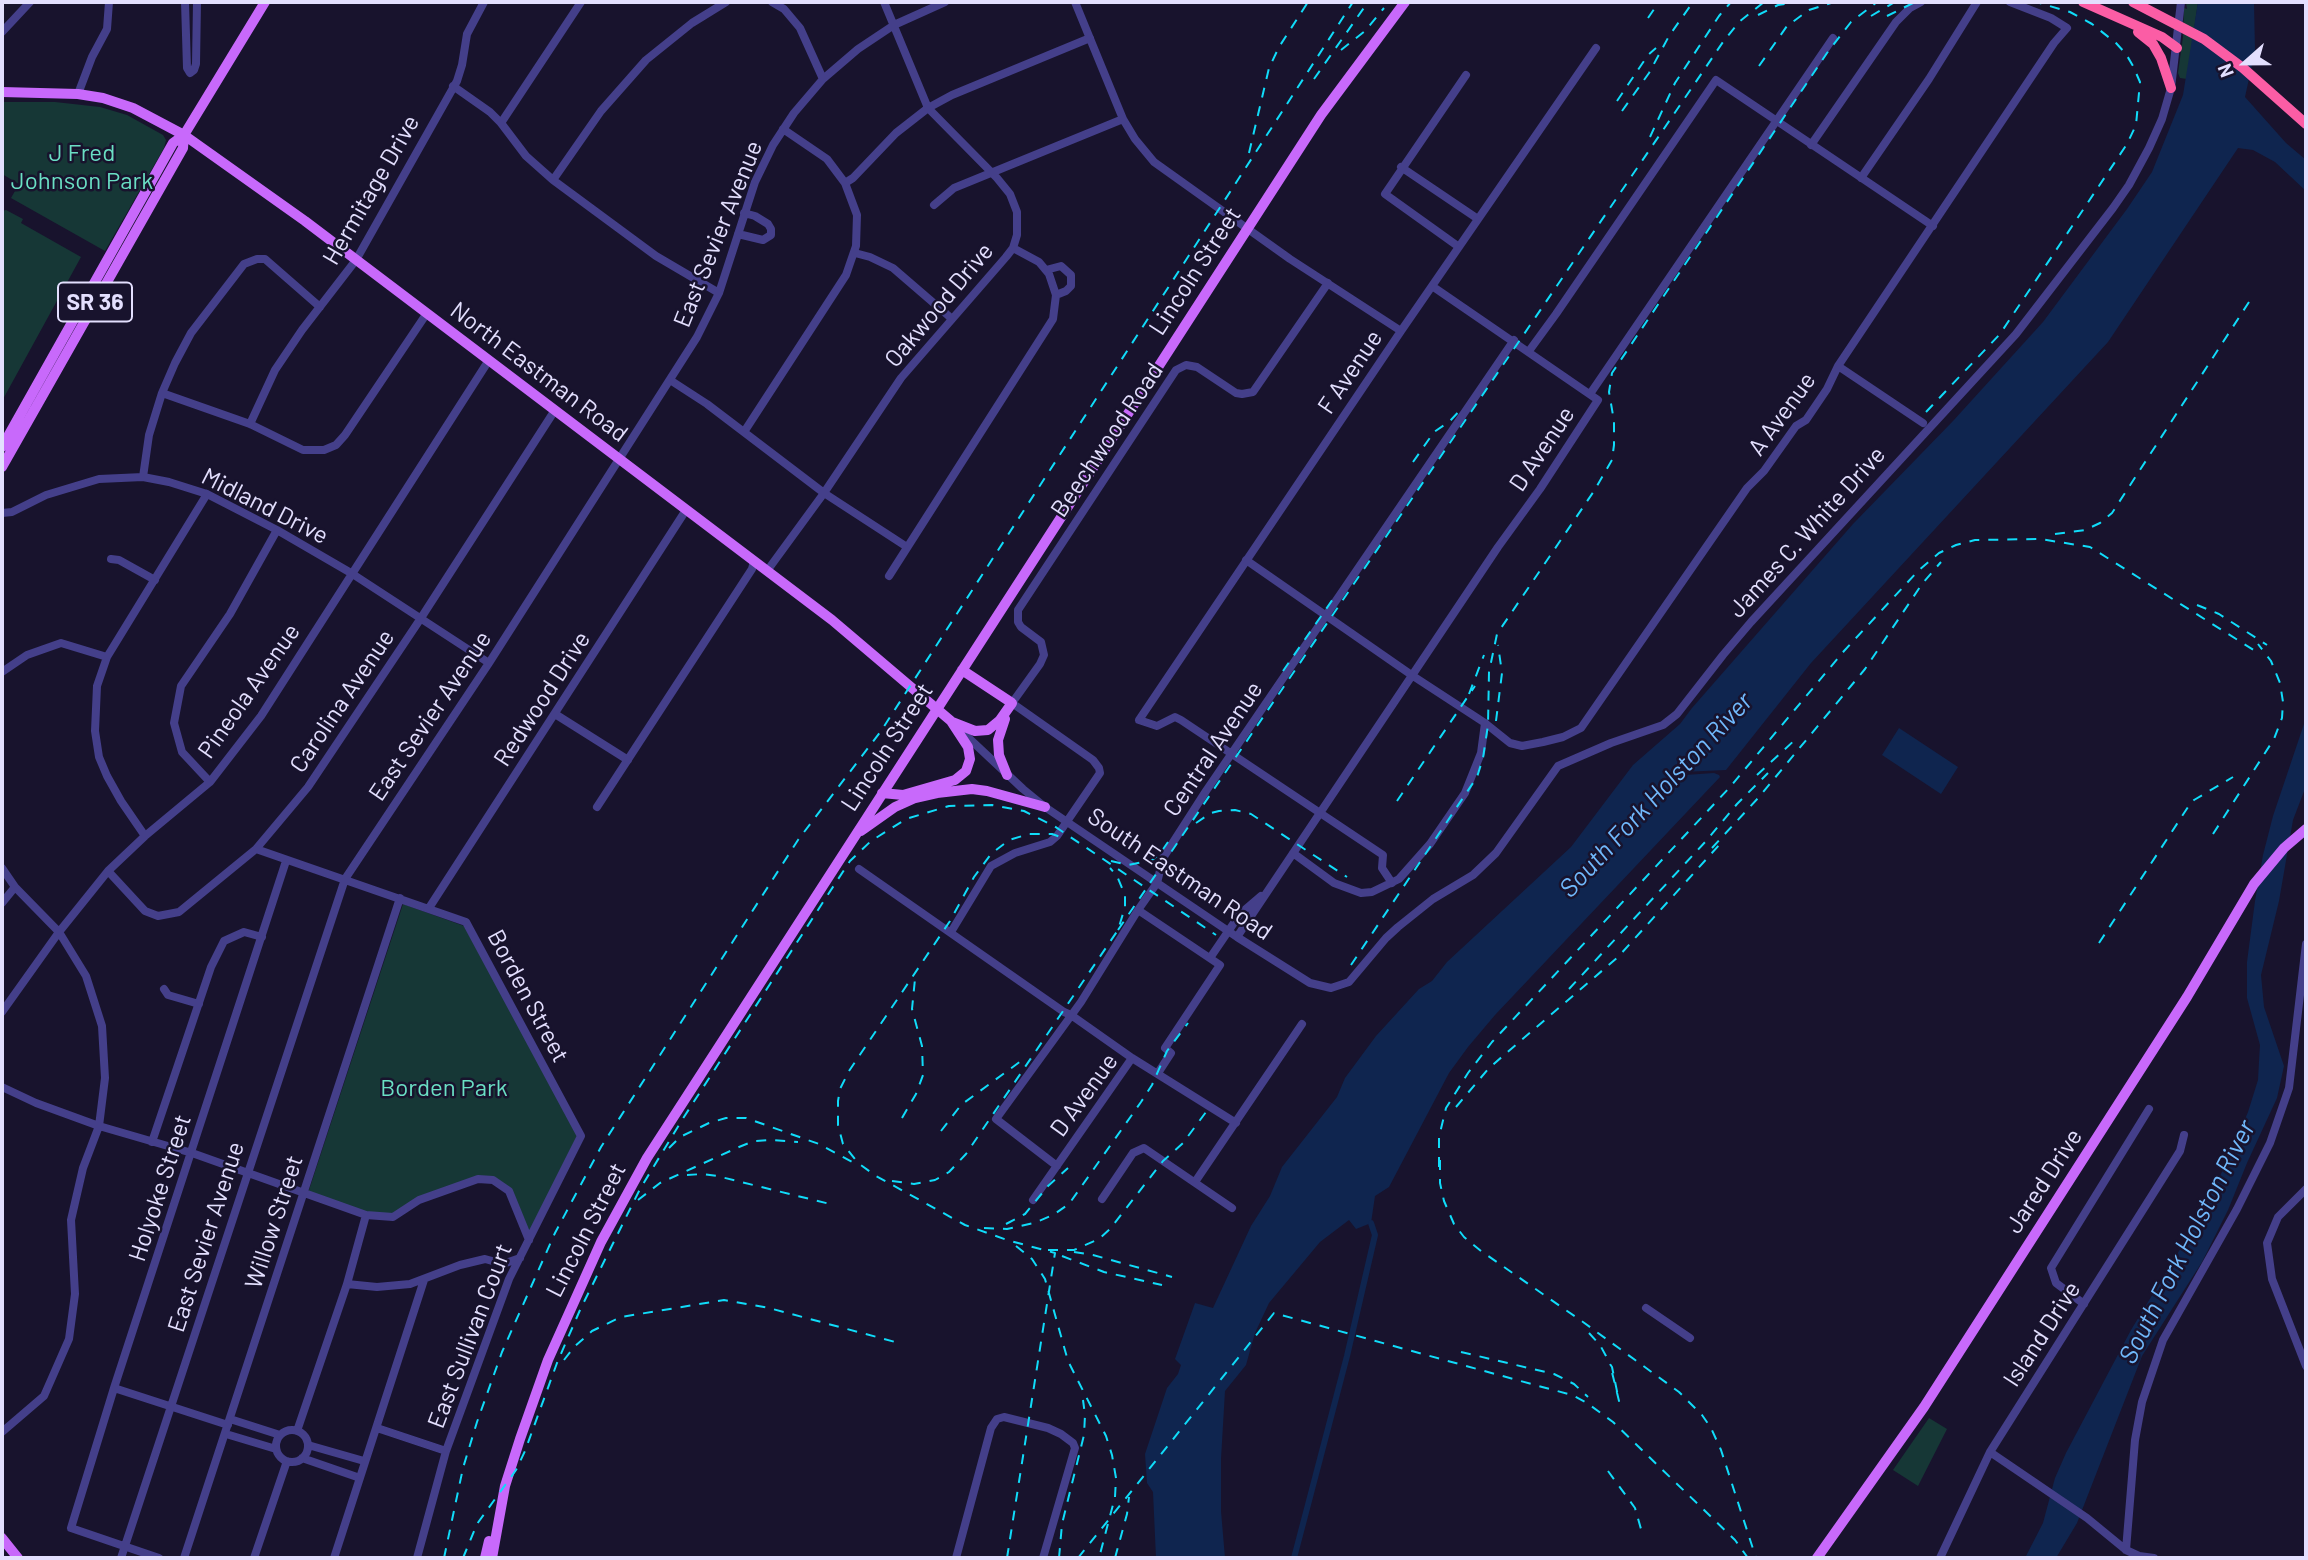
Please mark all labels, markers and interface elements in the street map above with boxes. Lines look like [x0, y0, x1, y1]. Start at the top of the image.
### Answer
north arrow [2210, 28, 2280, 98]
text: N [2212, 61, 2238, 81]
street label: Hermitage Drive [317, 110, 425, 270]
street label: East Sevier Avenue [667, 137, 769, 331]
park label: J Fred Johnson Park [11, 139, 153, 195]
street label: Lincoln Street [1143, 202, 1247, 340]
street label: Oakwood Drive [879, 237, 999, 373]
road number: SR 36 [58, 282, 132, 322]
street label: North Eastman Road [445, 296, 633, 448]
street label: F Avenue [1312, 325, 1388, 419]
street label: Beechwood Road [1045, 357, 1169, 523]
street label: A Avenue [1742, 367, 1822, 461]
street label: D Avenue [1503, 401, 1581, 497]
street label: James C. White Drive [1723, 441, 1891, 623]
street label: Midland Drive [197, 462, 333, 550]
street label: Pineola Avenue [192, 618, 306, 764]
street label: Carolina Avenue [284, 624, 400, 778]
street label: East Sevier Avenue [363, 626, 497, 806]
street label: Redwood Drive [488, 626, 596, 772]
street label: Central Avenue [1157, 676, 1269, 822]
street label: Lincoln Street [835, 678, 939, 816]
water label: South Fork Holston River [1553, 686, 1759, 904]
street label: South Eastman Road [1082, 802, 1278, 946]
street label: Borden Street [481, 925, 575, 1067]
street label: D Avenue [1044, 1048, 1124, 1142]
park label: Borden Park [380, 1074, 508, 1102]
street label: Holyoke Street [123, 1111, 197, 1265]
water label: South Fork Holston River [2112, 1115, 2262, 1369]
street label: Jared Drive [2000, 1123, 2088, 1239]
street label: East Sevier Avenue [162, 1138, 250, 1336]
street label: Willow Street [239, 1152, 309, 1292]
street label: Lincoln Street [540, 1158, 632, 1302]
street label: East Sullivan Court [422, 1240, 518, 1432]
street label: Island Drive [1997, 1276, 2087, 1392]

